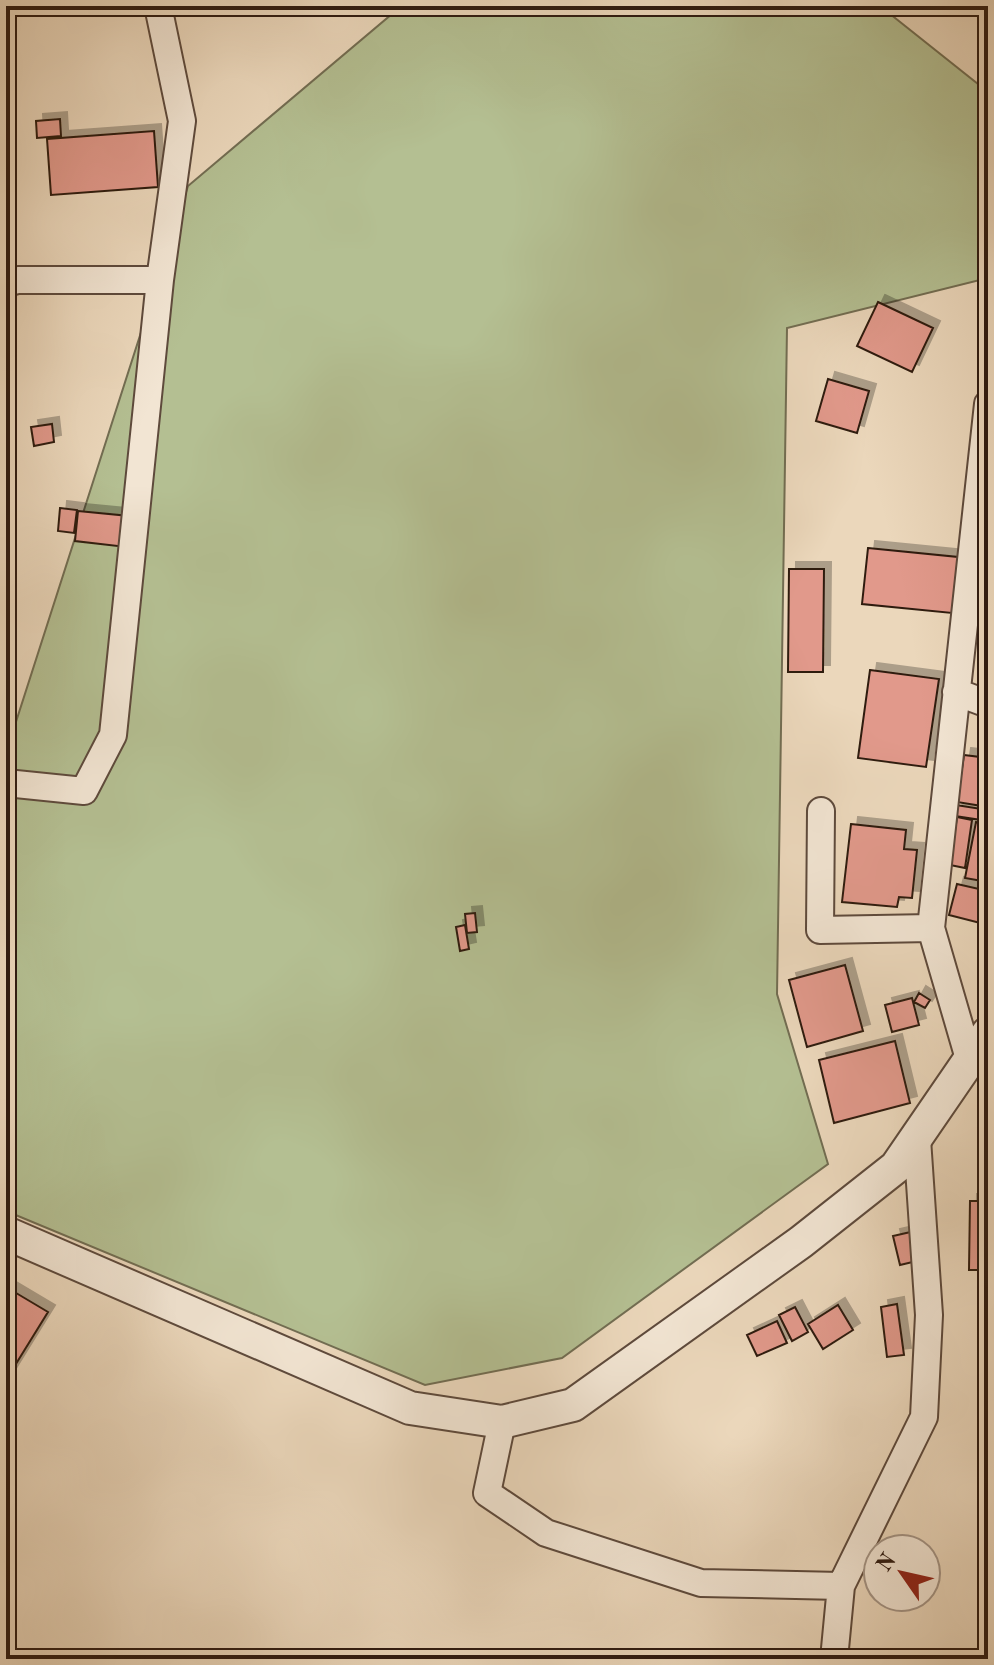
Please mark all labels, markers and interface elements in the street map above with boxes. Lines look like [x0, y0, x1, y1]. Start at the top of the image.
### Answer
north arrow [862, 1533, 942, 1613]
text: N [873, 1550, 901, 1576]

